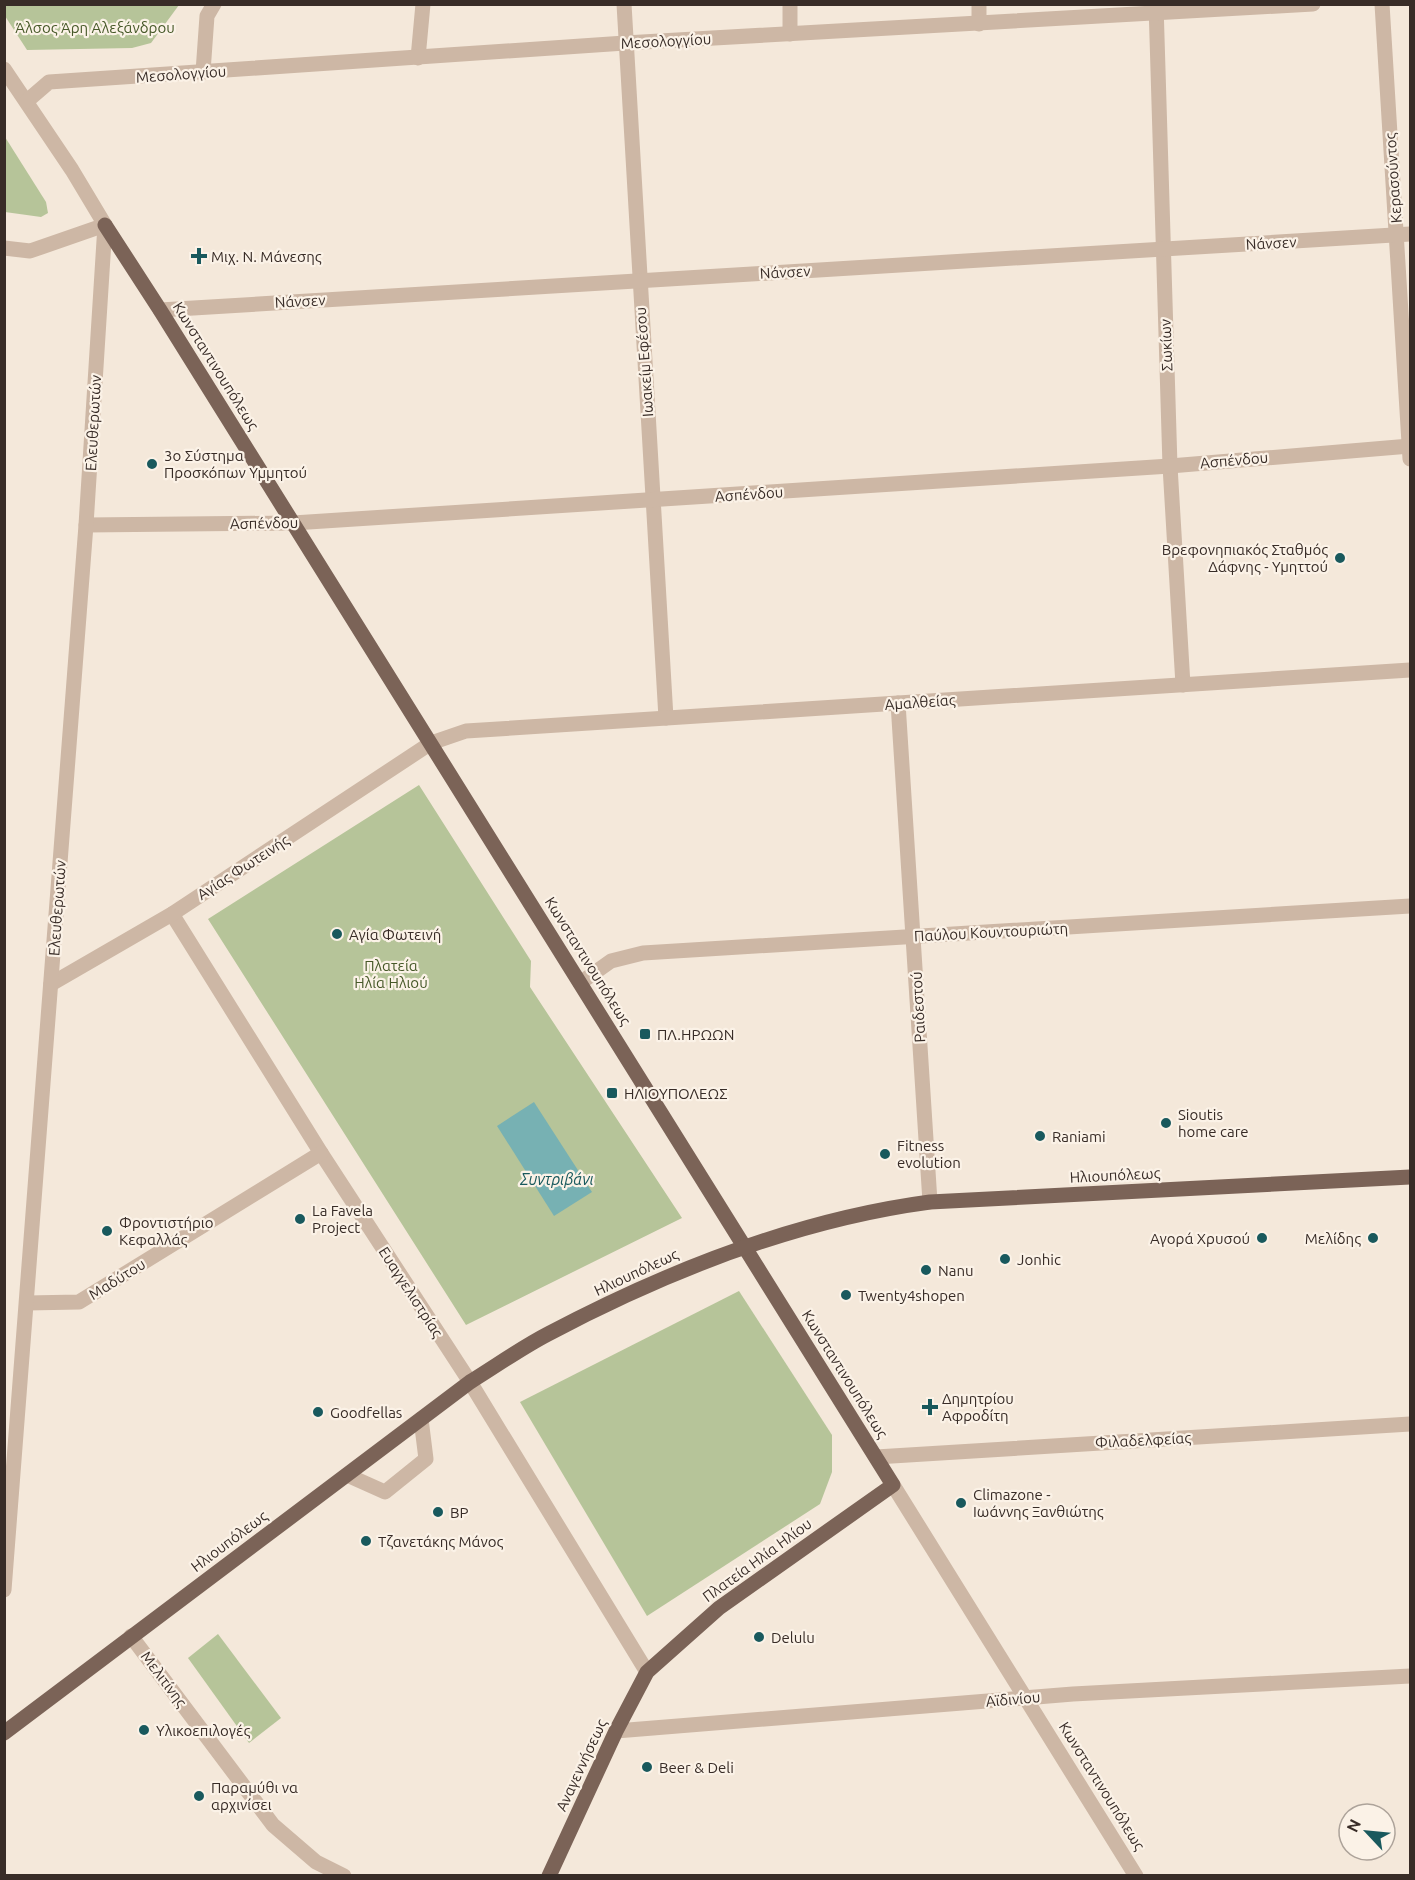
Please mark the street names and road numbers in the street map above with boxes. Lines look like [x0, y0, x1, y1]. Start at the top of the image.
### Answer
street label: Μεσολογγίου [620, 30, 712, 52]
street label: Μεσολογγίου [135, 62, 227, 86]
street label: Κερασούντος [1381, 132, 1405, 224]
street label: Νάνσεν [1245, 233, 1297, 253]
street label: Νάνσεν [759, 262, 811, 282]
street label: Νάνσεν [274, 291, 326, 311]
street label: Κωνσταντινουπόλεως [170, 299, 263, 433]
street label: Ιωακείμ Εφέσου [632, 306, 656, 418]
street label: Σωκίων [1157, 319, 1175, 371]
street label: Ελευθερωτών [82, 375, 104, 471]
street label: Ασπένδου [1199, 449, 1269, 471]
street label: Ασπένδου [714, 483, 784, 505]
street label: Ασπένδου [230, 514, 298, 532]
street label: Αμαλθείας [884, 691, 956, 713]
street label: Αγίας Φωτεινής [194, 831, 292, 903]
street label: Ελευθερωτών [45, 859, 69, 957]
street label: Κωνσταντινουπόλεως [542, 894, 635, 1028]
street label: Παύλου Κουντουριώτη [914, 919, 1068, 945]
street label: Ραιδεστού [908, 971, 928, 1043]
street label: Ηλιουπόλεως [1069, 1164, 1161, 1186]
street label: Ευαγγελιστρίας [375, 1244, 447, 1341]
street label: Ηλιουπόλεως [591, 1245, 681, 1299]
street label: Μαδύτου [86, 1255, 148, 1303]
street label: Κωνσταντινουπόλεως [799, 1307, 892, 1441]
street label: Φιλαδελφείας [1095, 1429, 1192, 1451]
street label: Ηλιουπόλεως [188, 1507, 271, 1575]
street label: Πλατεία Ηλία Ηλίου [699, 1515, 815, 1605]
street label: Μελιτίνης [138, 1648, 190, 1710]
street label: Αϊδινίου [985, 1688, 1041, 1710]
street label: Αναγεννήσεως [552, 1716, 610, 1814]
street label: Κωνσταντινουπόλεως [1056, 1719, 1149, 1853]

